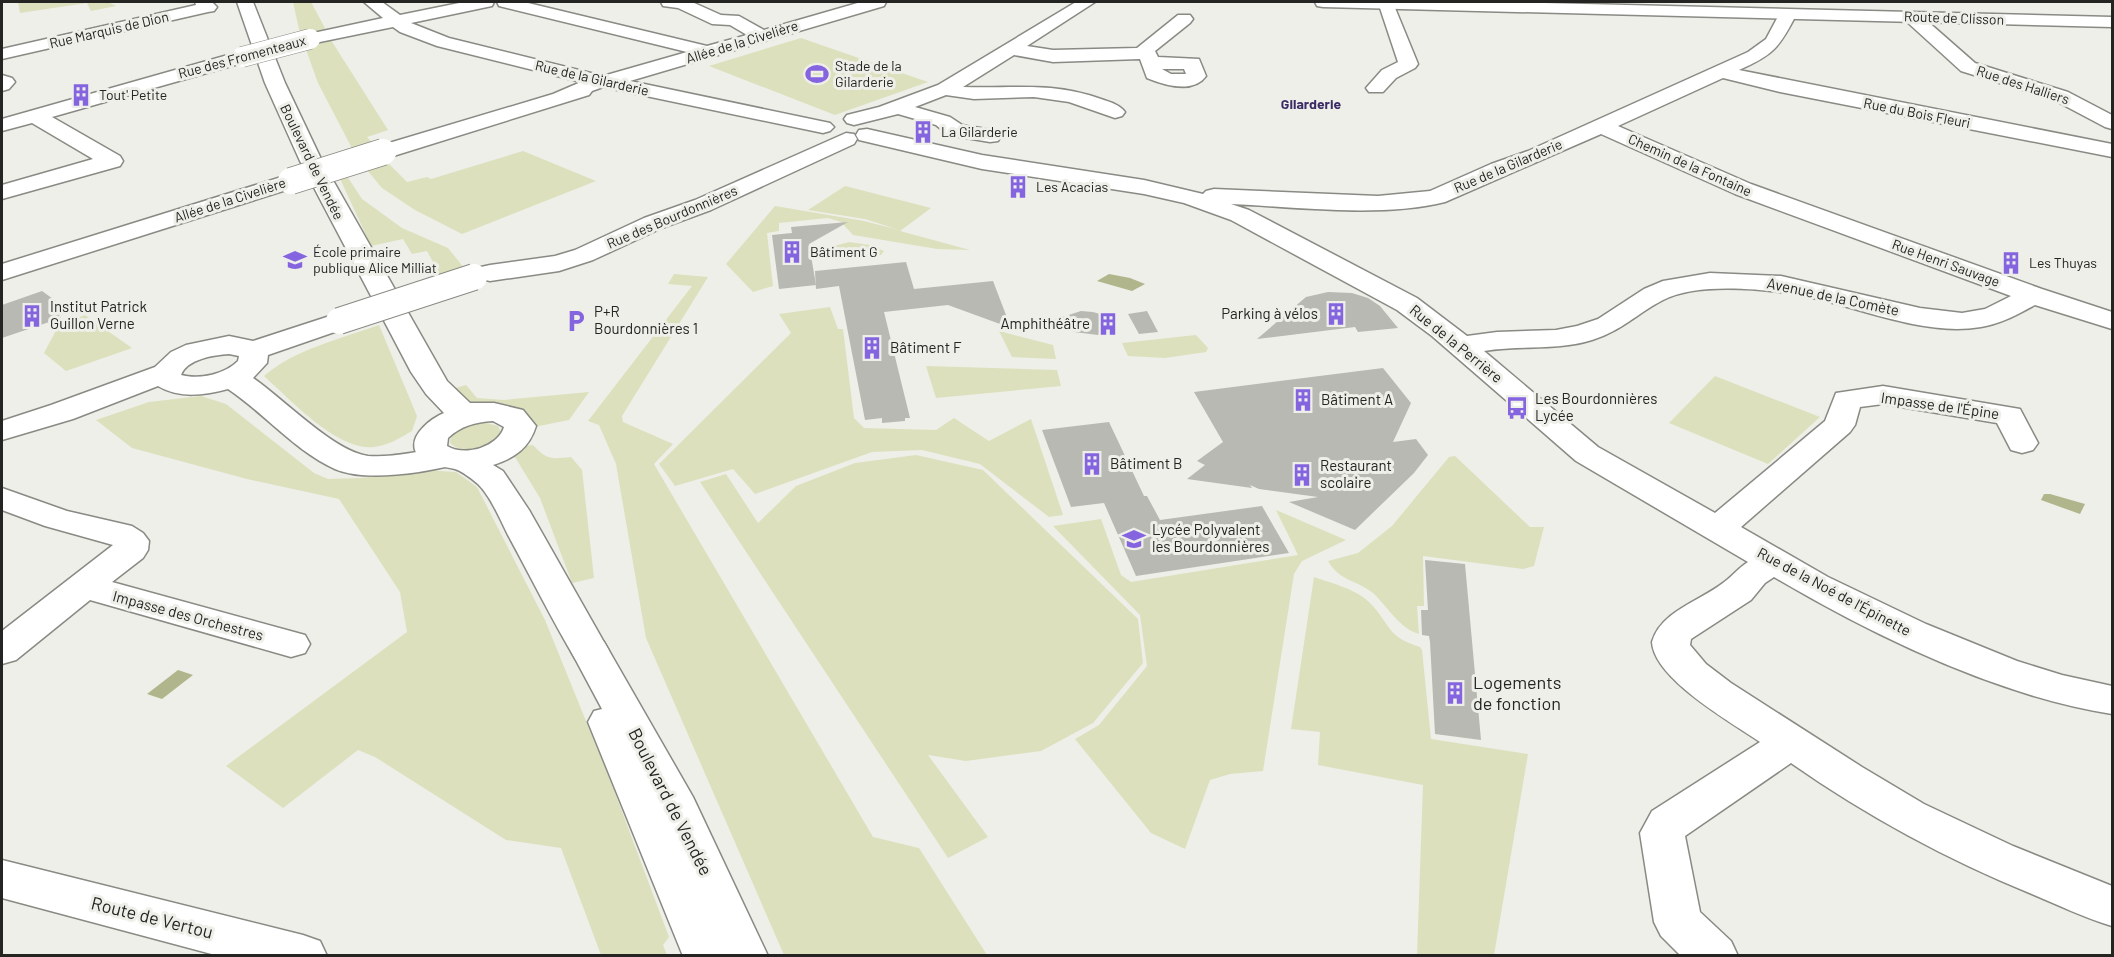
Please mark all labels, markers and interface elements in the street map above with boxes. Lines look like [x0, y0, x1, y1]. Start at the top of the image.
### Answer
street label: Rue Marquis de Dion [48, 7, 170, 52]
street label: Route de Clisson [1904, 7, 2005, 28]
street label: Allée de la Civelière [684, 16, 800, 67]
street label: Rue des Fromenteaux [176, 31, 308, 82]
street label: Rue de la Gilarderie [534, 56, 651, 99]
place label: Stade de la Gilarderie [835, 57, 902, 90]
sports icon: Stade de la Gilarderie [804, 61, 830, 87]
street label: Rue des Halliers [1975, 62, 2072, 108]
building icon: Tout' Petite [68, 82, 94, 108]
place label: Tout' Petite [99, 86, 167, 103]
street label: Rue du Bois Fleuri [1862, 94, 1972, 131]
district label: Gilarderie [1281, 95, 1341, 112]
street label: Boulevard de Vendée [277, 101, 348, 222]
building icon: La Gilarderie [910, 119, 936, 145]
place label: La Gilarderie [941, 123, 1018, 140]
street label: Chemin de la Fontaine [1626, 130, 1755, 199]
street label: Rue de la Gilarderie [1451, 135, 1565, 196]
street label: Allée de la Civelière [172, 173, 288, 226]
building icon: Les Acacias [1005, 174, 1031, 200]
place label: Les Acacias [1036, 178, 1109, 195]
street label: Rue des Bourdonnières [604, 181, 740, 252]
street label: Rue Henri Sauvage [1890, 235, 2002, 290]
building icon: Bâtiment G [779, 239, 805, 265]
place label: École primaire publique Alice Milliat [313, 243, 437, 276]
place label: Bâtiment G [810, 243, 877, 260]
school or university icon: École primaire publique Alice Milliat [282, 247, 308, 273]
building icon: Les Thuyas [1998, 250, 2024, 276]
place label: Les Thuyas [2029, 254, 2097, 271]
street label: Avenue de la Comète [1765, 273, 1901, 319]
place label: Institut Patrick Guillon Verne [50, 297, 147, 332]
street label: Rue de la Perrière [1407, 300, 1507, 386]
building icon: Parking à vélos [1323, 301, 1349, 327]
place label: P+R Bourdonnières 1 [594, 302, 698, 337]
building icon: Institut Patrick Guillon Verne [19, 303, 45, 329]
place label: Parking à vélos [1221, 304, 1318, 322]
parking icon: P+R Bourdonnières 1 [563, 308, 589, 334]
building icon: Amphithéâtre [1095, 311, 1121, 337]
place label: Amphithéâtre [1000, 314, 1090, 332]
building icon: Bâtiment F [859, 335, 885, 361]
place label: Bâtiment F [890, 338, 962, 356]
building icon: Bâtiment A [1290, 387, 1316, 413]
street label: Impasse de l'Épine [1880, 388, 2000, 422]
place label: Les Bourdonnières Lycée [1535, 389, 1657, 424]
place label: Bâtiment A [1321, 390, 1393, 408]
bus stop icon: Les Bourdonnières Lycée [1504, 395, 1530, 421]
building icon: Bâtiment B [1079, 451, 1105, 477]
place label: Bâtiment B [1110, 454, 1183, 472]
place label: Restaurant scolaire [1320, 456, 1392, 491]
building icon: Restaurant scolaire [1289, 462, 1315, 488]
place label: Lycée Polyvalent les Bourdonnières [1152, 520, 1269, 555]
school or university icon: Lycée Polyvalent les Bourdonnières [1121, 526, 1147, 552]
street label: Rue de la Noé de l'Épinette [1755, 543, 1914, 639]
street label: Impasse des Orchestres [111, 586, 266, 644]
place label: Logements de fonction [1473, 671, 1562, 714]
building icon: Logements de fonction [1442, 680, 1468, 706]
street label: Boulevard de Vendée [624, 724, 718, 879]
street label: Route de Vertou [89, 891, 215, 943]

